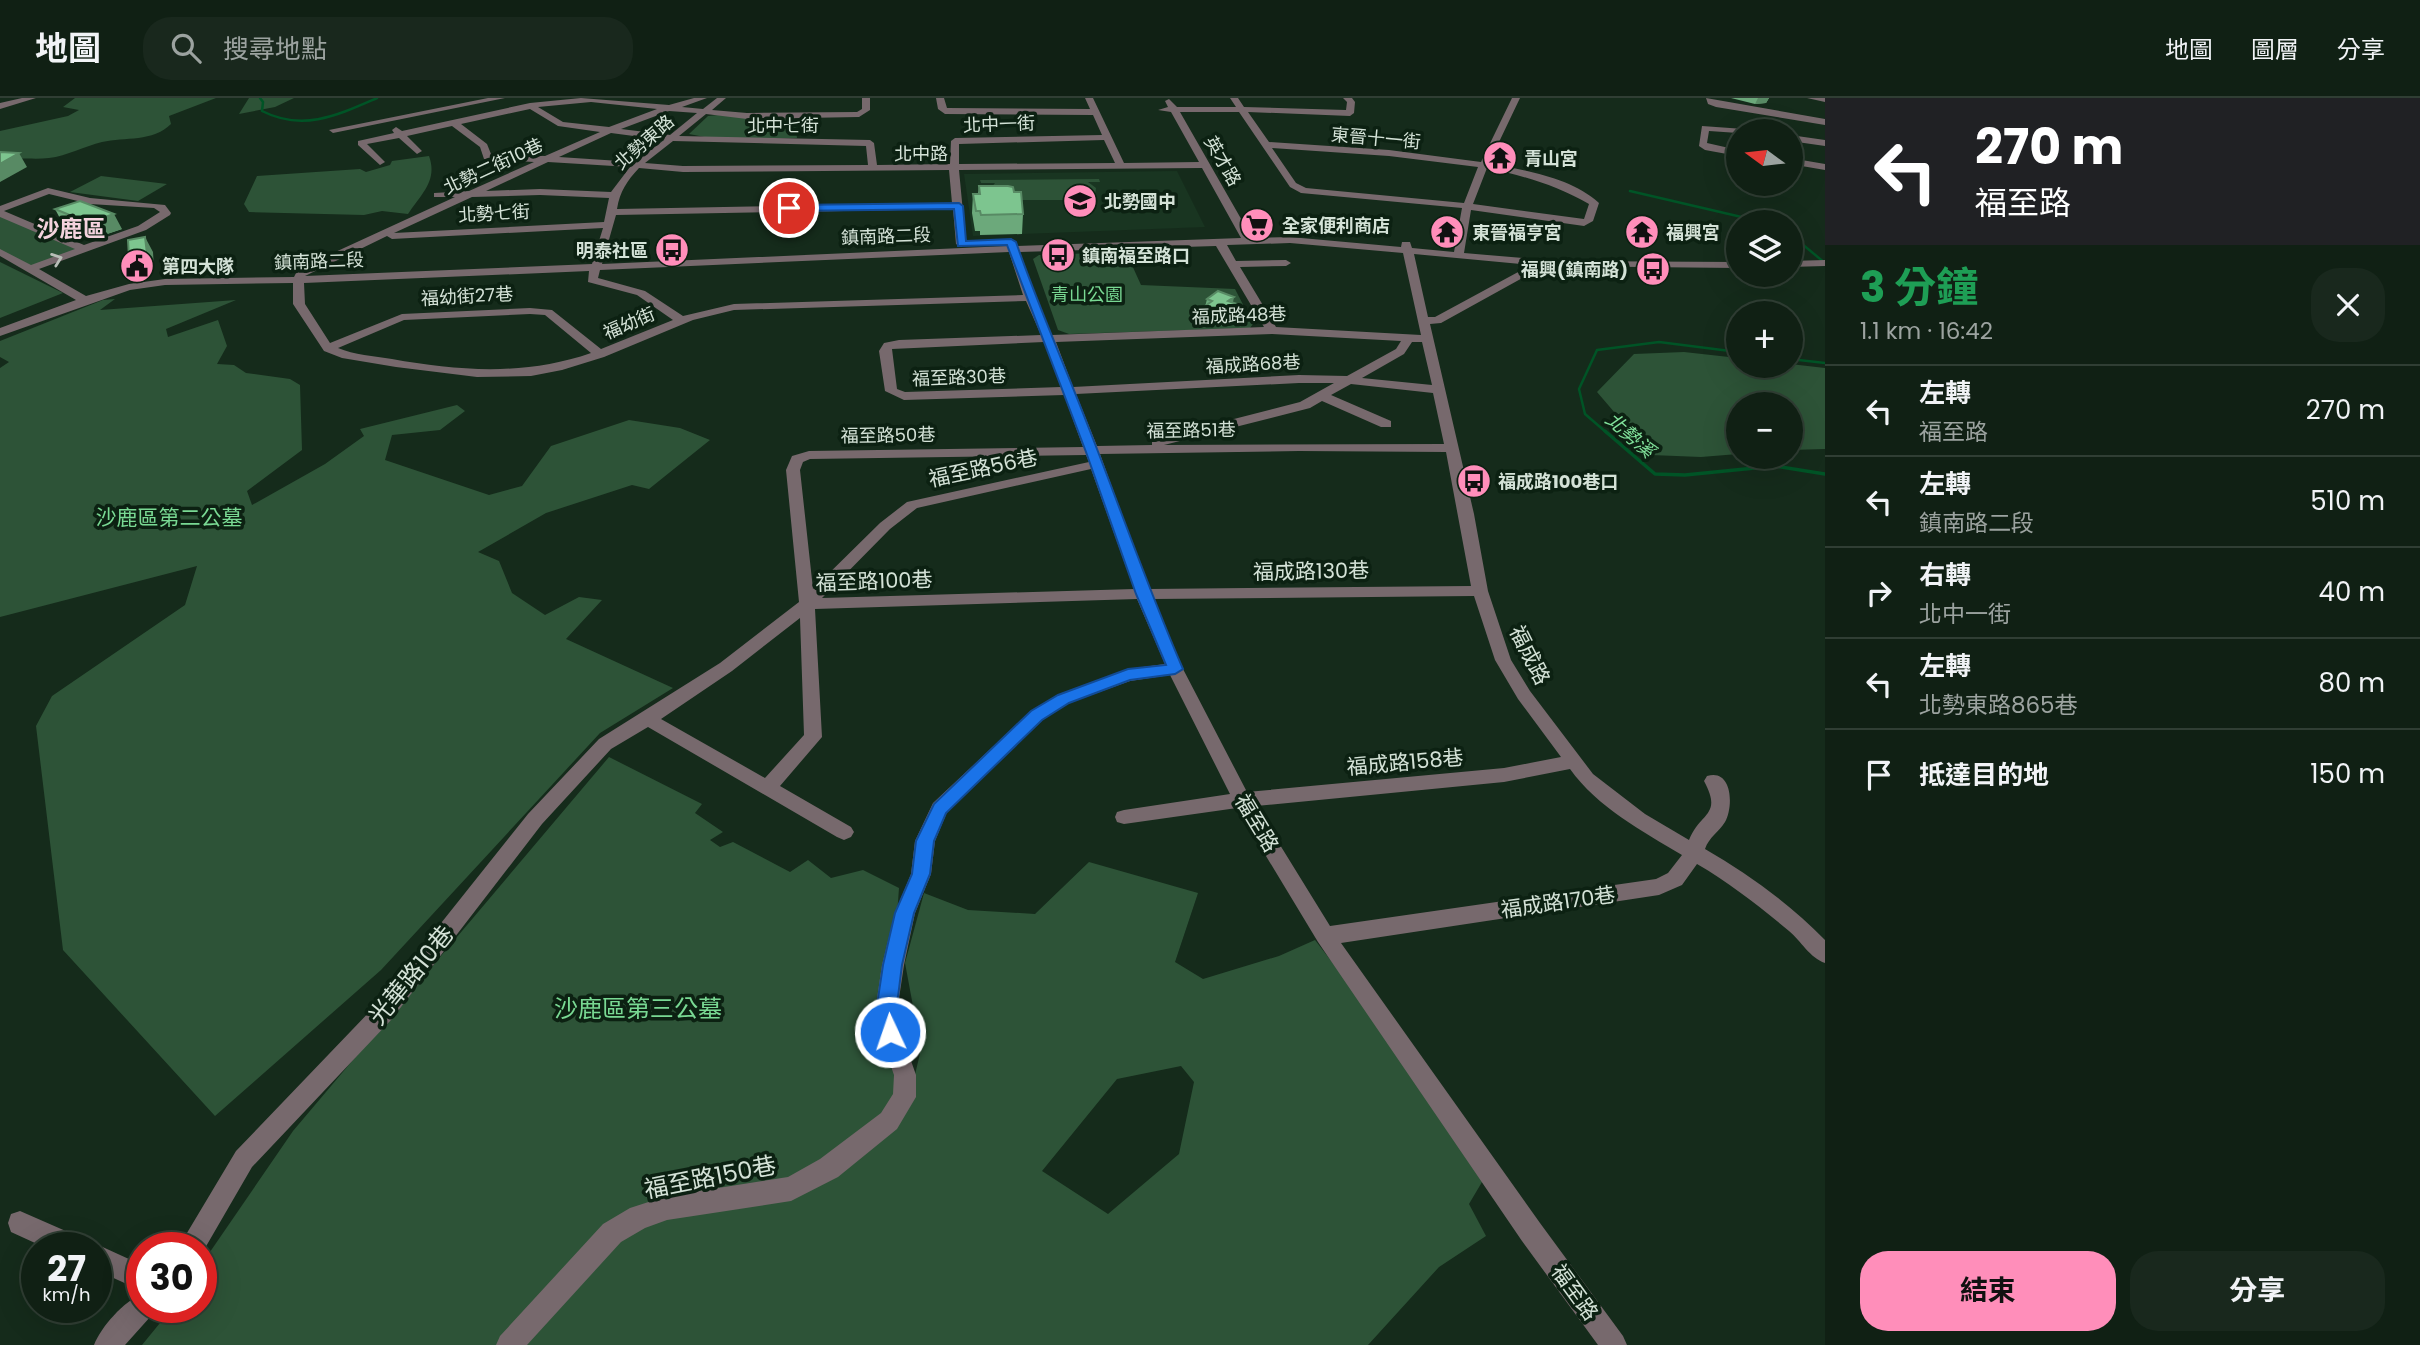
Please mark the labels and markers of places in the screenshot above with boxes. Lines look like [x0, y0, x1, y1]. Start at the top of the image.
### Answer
temple icon: 青山宮 [1481, 139, 1519, 177]
place label: 青山宮 [1524, 146, 1578, 171]
pin [759, 178, 819, 238]
school or university icon: 北勢國中 [1061, 182, 1099, 220]
place label: 北勢國中 [1104, 189, 1176, 214]
supermarket icon: 全家便利商店 [1238, 206, 1276, 244]
place label: 全家便利商店 [1282, 213, 1390, 238]
temple icon: 東晉福亨宮 [1428, 213, 1466, 251]
temple icon: 福興宮 [1623, 213, 1661, 251]
place label: 東晉福亨宮 [1472, 220, 1562, 245]
place label: 福興宮 [1666, 220, 1720, 245]
bus stop icon: 明泰社區 [653, 231, 691, 269]
bus stop icon: 鎮南福至路口 [1039, 236, 1077, 274]
place label: 明泰社區 [576, 238, 648, 263]
place label: 鎮南福至路口 [1082, 243, 1190, 268]
public building icon: 第四大隊 [118, 247, 156, 285]
bus stop icon: 福興(鎮南路) [1634, 250, 1672, 288]
place label: 第四大隊 [162, 254, 234, 279]
place label: 福興(鎮南路) [1521, 257, 1628, 282]
bus stop icon: 福成路100巷口 [1455, 462, 1493, 500]
place label: 福成路100巷口 [1498, 469, 1618, 494]

